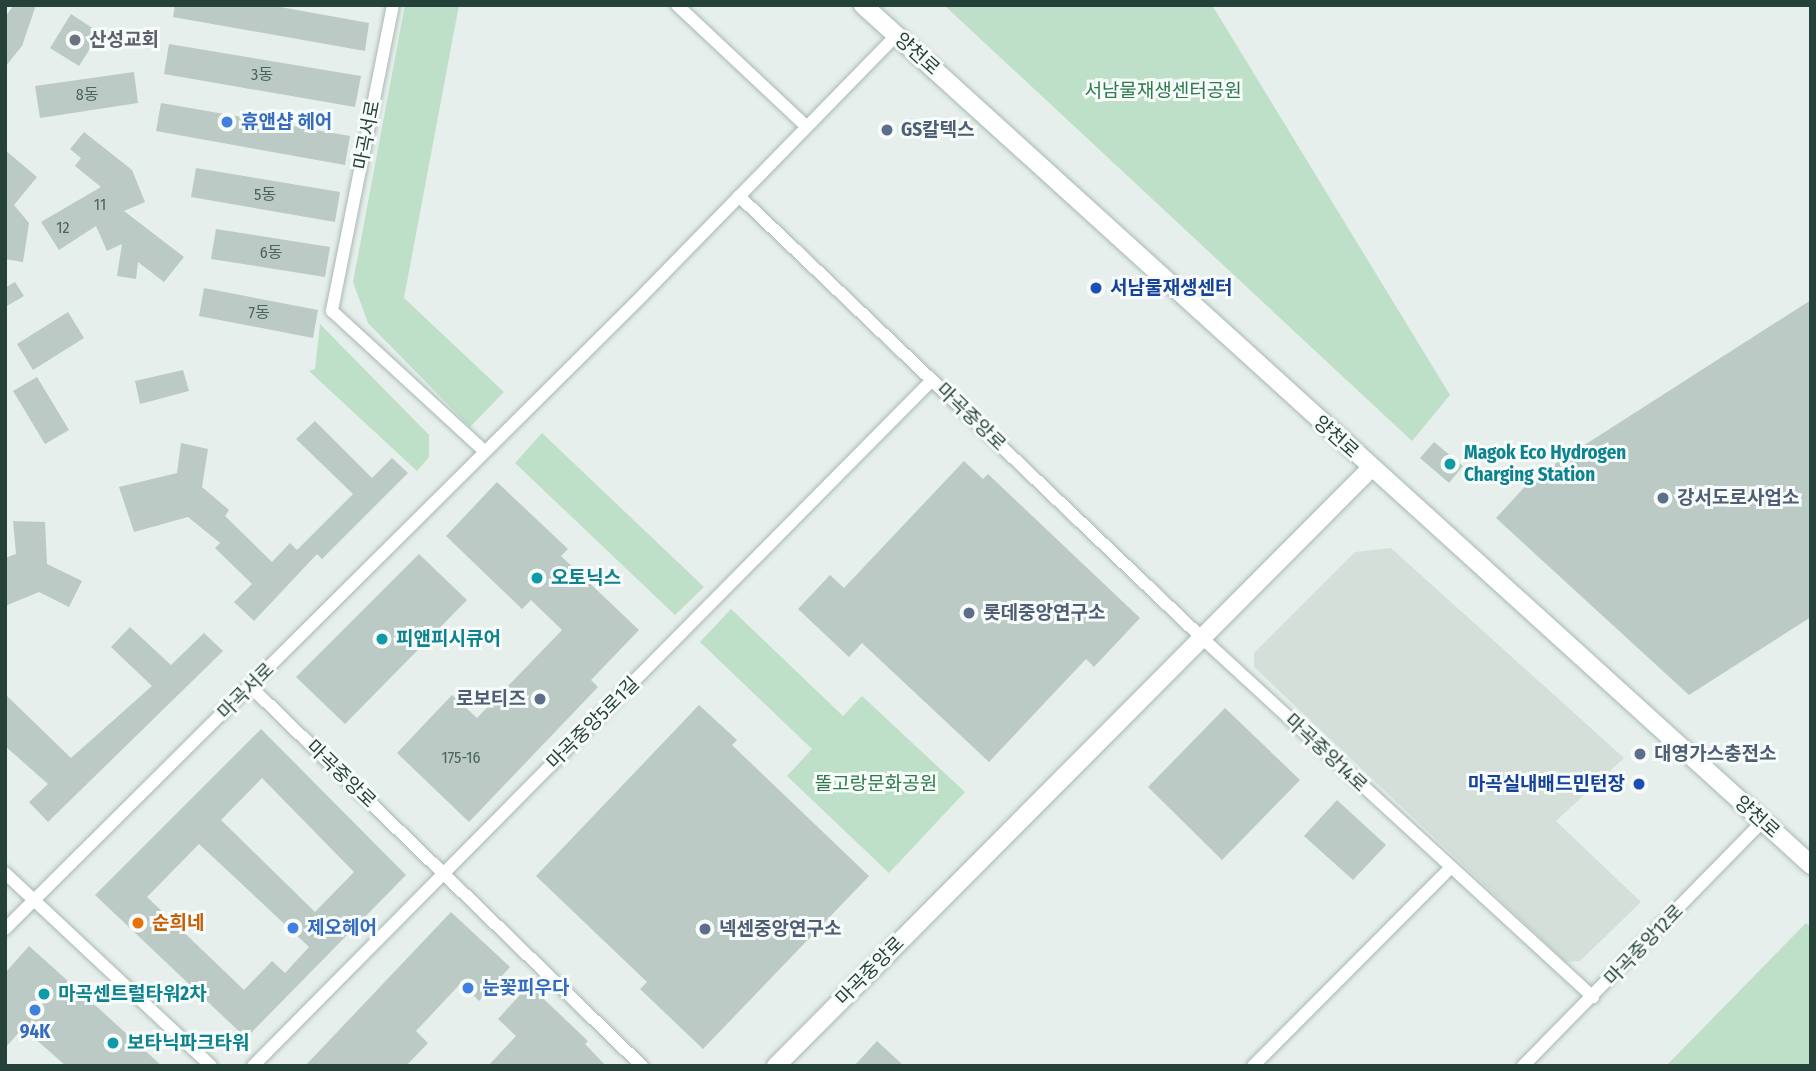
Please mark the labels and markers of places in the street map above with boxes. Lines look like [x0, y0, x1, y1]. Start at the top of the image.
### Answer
place label: 산성교회 [89, 29, 159, 51]
marker: 산성교회 [67, 32, 83, 48]
place label: 휴앤샵 헤어 [241, 111, 332, 133]
marker: 휴앤샵 헤어 [219, 114, 235, 130]
place label: GS칼텍스 [901, 119, 975, 141]
marker: GS칼텍스 [879, 122, 895, 138]
place label: 서남물재생센터 [1110, 277, 1232, 299]
marker: 서남물재생센터 [1088, 280, 1104, 296]
place label: Magok Eco Hydrogen Charging Station [1464, 442, 1626, 486]
marker: Magok Eco Hydrogen Charging Station [1442, 456, 1458, 472]
place label: 강서도로사업소 [1677, 487, 1799, 509]
marker: 강서도로사업소 [1655, 490, 1671, 506]
place label: 오토닉스 [551, 567, 621, 589]
marker: 오토닉스 [529, 570, 545, 586]
place label: 롯데중앙연구소 [983, 602, 1105, 624]
marker: 롯데중앙연구소 [961, 605, 977, 621]
place label: 피앤피시큐어 [396, 628, 501, 650]
marker: 피앤피시큐어 [374, 631, 390, 647]
place label: 로보티즈 [456, 688, 526, 710]
marker: 로보티즈 [532, 691, 548, 707]
place label: 대영가스충전소 [1654, 743, 1776, 765]
marker: 대영가스충전소 [1632, 746, 1648, 762]
place label: 마곡실내배드민턴장 [1468, 773, 1625, 795]
marker: 마곡실내배드민턴장 [1631, 776, 1647, 792]
place label: 순희네 [152, 912, 204, 934]
marker: 순희네 [130, 915, 146, 931]
place label: 제오헤어 [307, 917, 377, 939]
place label: 넥센중앙연구소 [719, 918, 841, 940]
marker: 제오헤어 [285, 920, 301, 936]
marker: 넥센중앙연구소 [697, 921, 713, 937]
place label: 눈꽃피우다 [482, 977, 569, 999]
marker: 눈꽃피우다 [460, 980, 476, 996]
place label: 마곡센트럴타워2차 [58, 983, 207, 1005]
marker: 마곡센트럴타워2차 [36, 986, 52, 1002]
marker: 94K [27, 1002, 43, 1018]
place label: 94K [20, 1021, 50, 1043]
place label: 보타닉파크타워 [127, 1032, 249, 1054]
marker: 보타닉파크타워 [105, 1035, 121, 1051]

